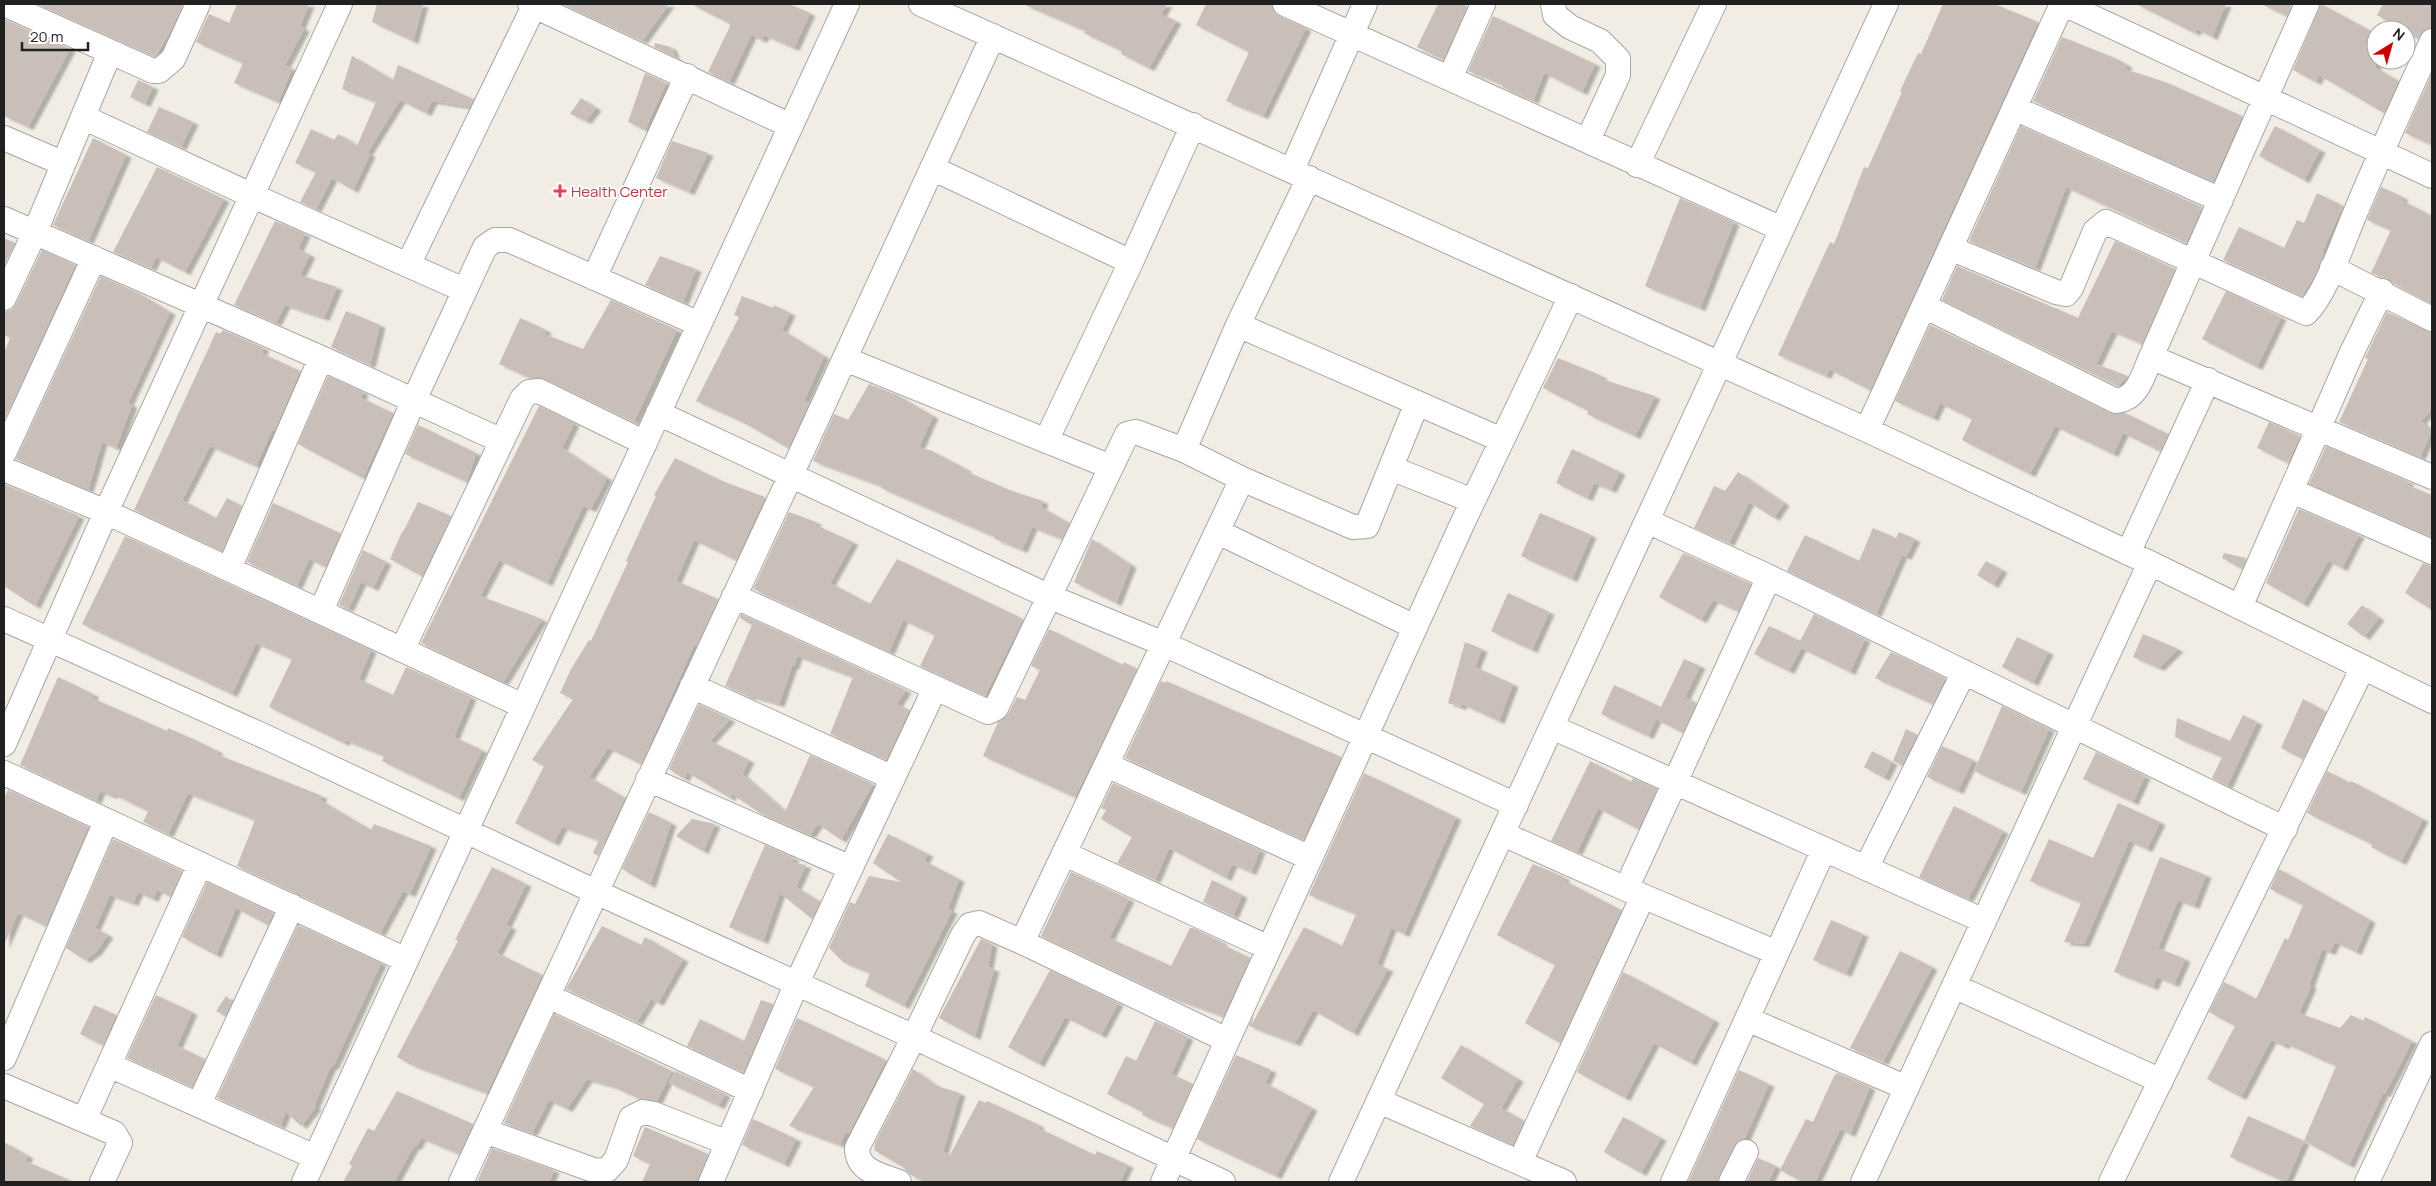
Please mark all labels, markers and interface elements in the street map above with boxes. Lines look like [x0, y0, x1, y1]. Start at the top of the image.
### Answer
scale bar [22, 20, 89, 52]
north arrow [2366, 20, 2416, 70]
text: N [2389, 24, 2409, 45]
text: 20 m [30, 26, 63, 47]
place label: Health Center [571, 181, 668, 202]
marker: Health Center [553, 184, 567, 198]

